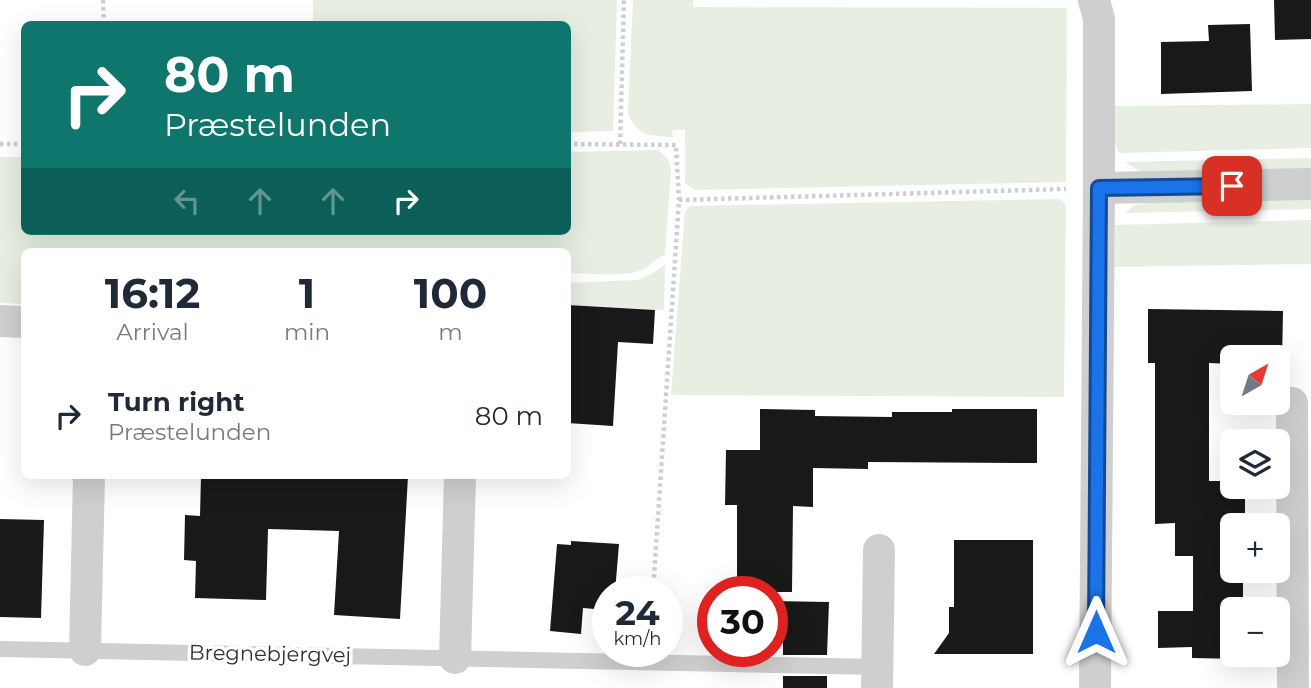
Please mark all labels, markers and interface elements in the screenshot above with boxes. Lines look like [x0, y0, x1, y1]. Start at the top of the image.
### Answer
text: 80 m [164, 45, 295, 104]
icon: right [49, 49, 140, 140]
text: Præstelunden [164, 105, 391, 144]
pin [1202, 156, 1262, 216]
icon: arrive [1213, 167, 1251, 205]
icon: left [168, 182, 206, 220]
icon: ahead [241, 182, 279, 220]
icon: ahead [314, 182, 352, 220]
icon: right [387, 182, 425, 220]
text: 16:12 [105, 267, 200, 319]
text: 1 [299, 267, 315, 319]
text: 100 [414, 267, 487, 319]
text: Arrival [116, 318, 189, 346]
text: min [284, 318, 330, 346]
text: m [438, 318, 463, 346]
north arrow [1220, 345, 1290, 415]
map controls [1220, 345, 1290, 667]
text: Turn right [108, 386, 244, 418]
icon: right [49, 397, 87, 435]
text: 80 m [475, 400, 543, 432]
text: Præstelunden [108, 418, 271, 446]
button: layers [1220, 429, 1290, 499]
button: + [1220, 513, 1290, 583]
speed limit sign: 30 [697, 576, 788, 667]
text: 24 [615, 591, 660, 634]
position arrow [1059, 595, 1133, 669]
button: − [1220, 597, 1290, 667]
text: km/h [613, 628, 662, 650]
street label: Bregnebjergvej [189, 640, 351, 667]

